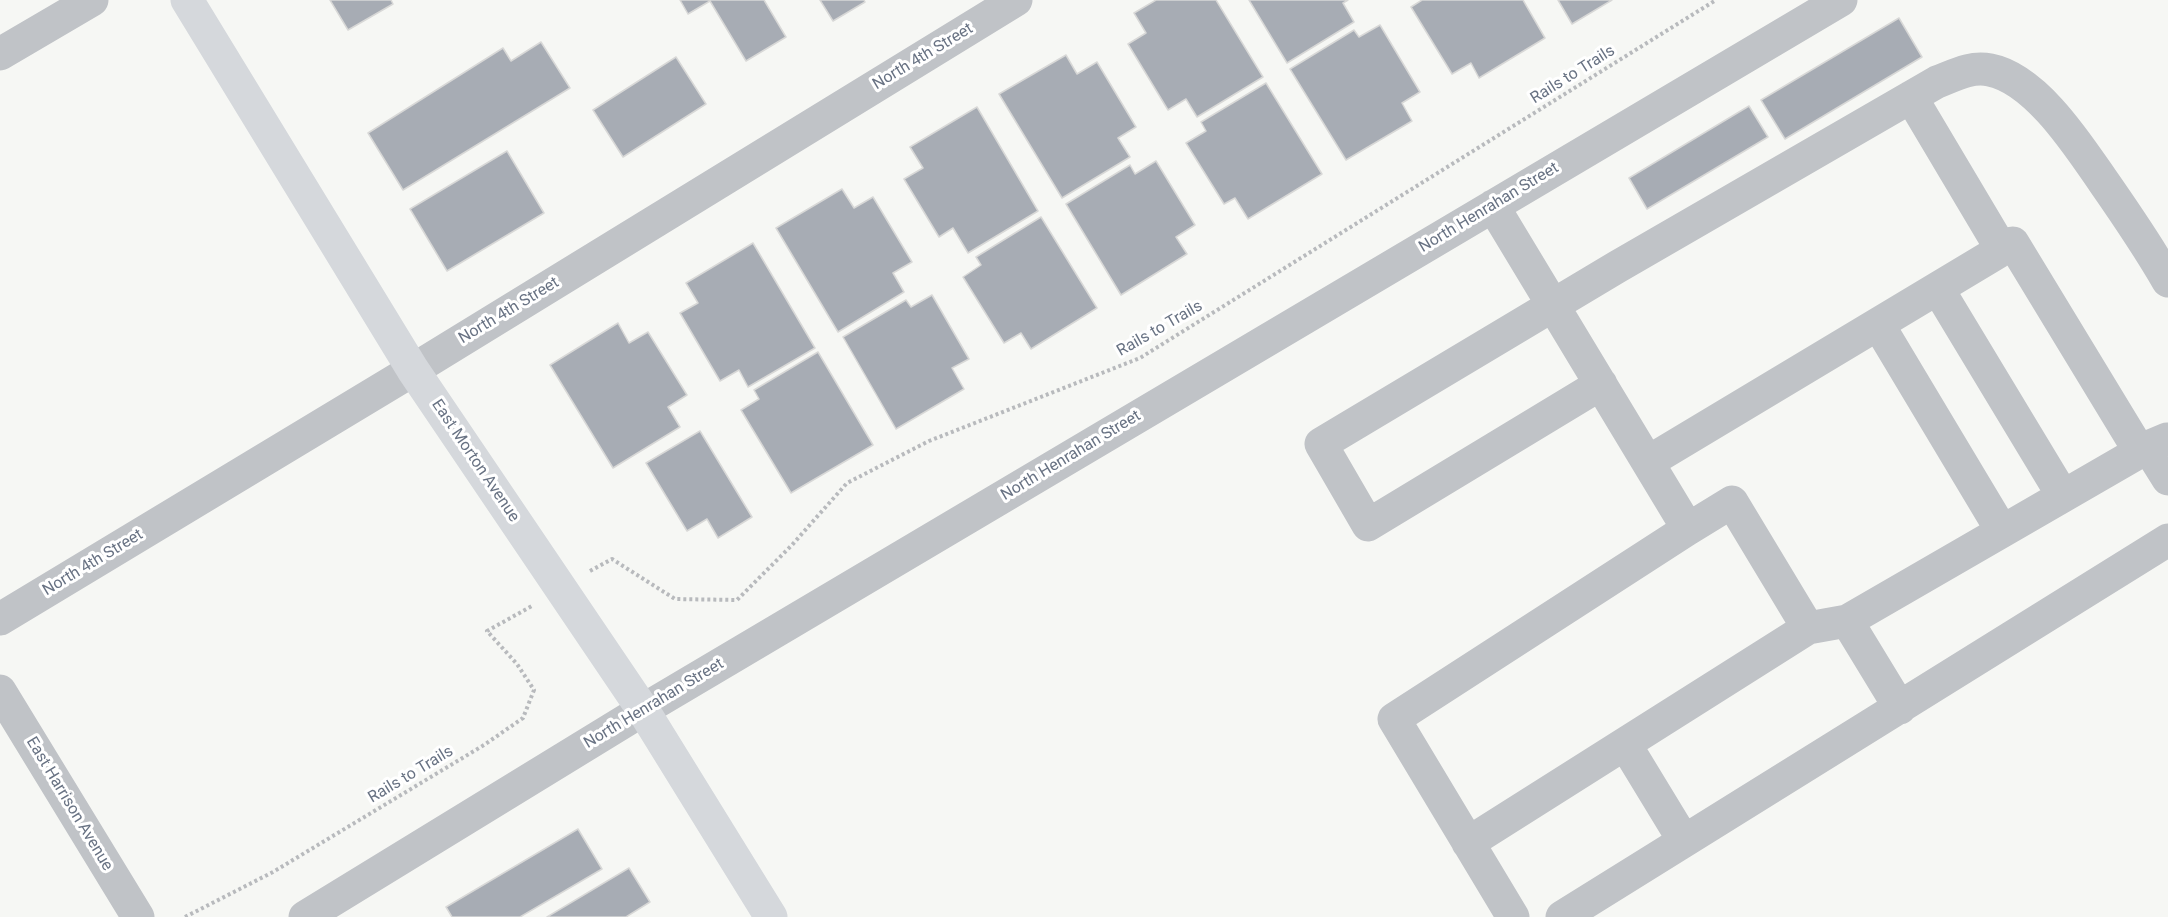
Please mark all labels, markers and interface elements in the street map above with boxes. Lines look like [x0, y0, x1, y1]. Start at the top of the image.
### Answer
street label: North 4th Street [869, 20, 977, 94]
street label: Rails to Trails [1527, 42, 1619, 108]
street label: North Henrahan Street [1416, 159, 1562, 257]
street label: North 4th Street [455, 274, 563, 348]
street label: Rails to Trails [1114, 297, 1206, 361]
street label: East Morton Avenue [427, 396, 523, 526]
street label: North Henrahan Street [998, 407, 1144, 505]
street label: North 4th Street [39, 526, 147, 600]
street label: North Henrahan Street [581, 655, 727, 753]
street label: East Harrison Avenue [21, 734, 117, 874]
street label: Rails to Trails [365, 742, 457, 808]

